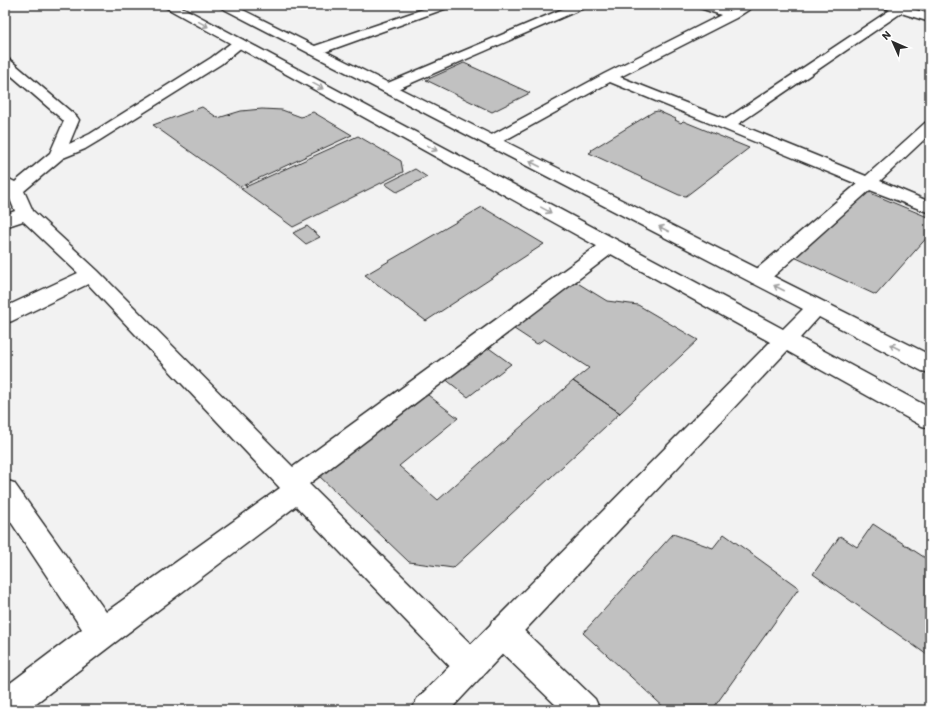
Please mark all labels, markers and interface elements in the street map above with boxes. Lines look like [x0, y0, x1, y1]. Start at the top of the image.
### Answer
one-way arrow [197, 20, 209, 28]
north arrow [873, 22, 913, 62]
text: N [879, 28, 894, 43]
one-way arrow [311, 83, 323, 90]
one-way arrow [426, 145, 438, 152]
one-way arrow [530, 159, 542, 167]
one-way arrow [540, 207, 552, 215]
one-way arrow [658, 225, 670, 232]
one-way arrow [774, 284, 786, 291]
one-way arrow [889, 343, 901, 350]

